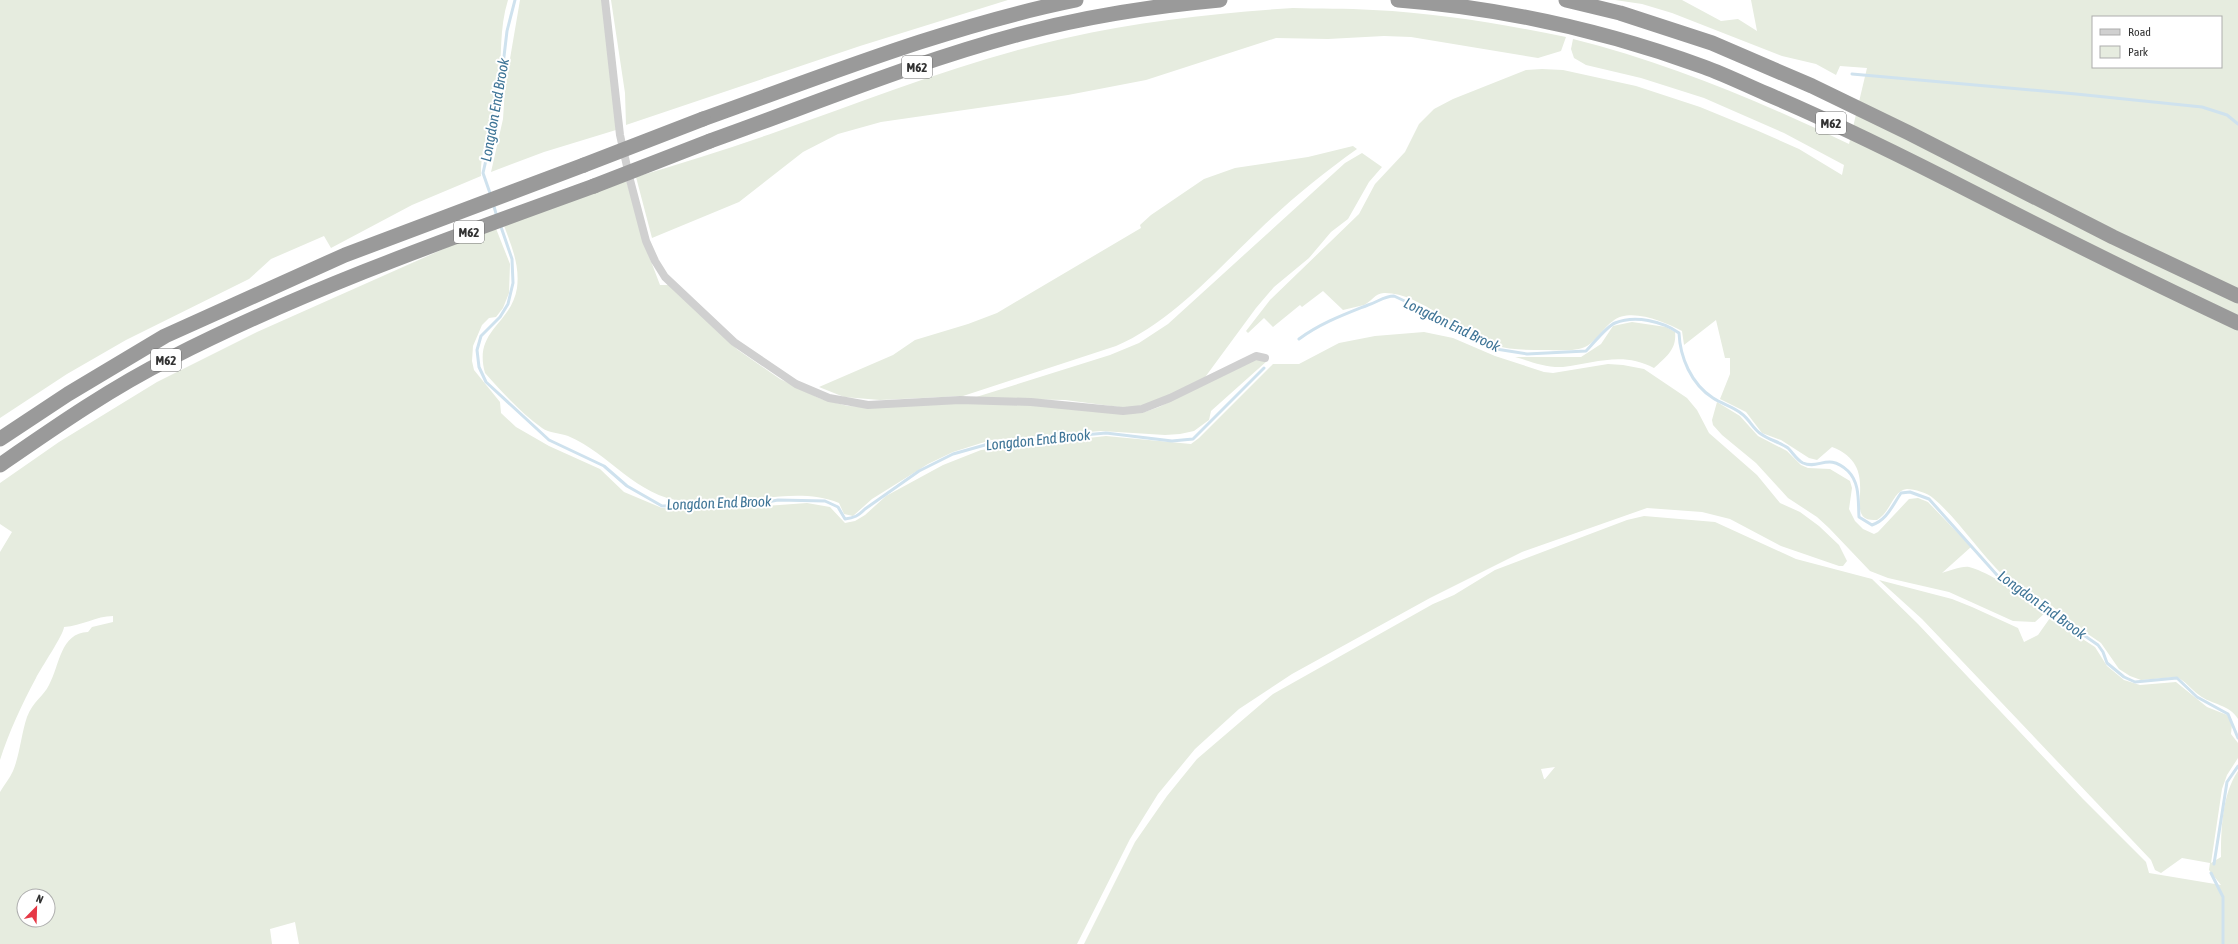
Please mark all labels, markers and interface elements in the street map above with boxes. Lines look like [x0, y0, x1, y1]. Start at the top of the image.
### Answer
legend [2092, 16, 2222, 68]
text: Road [2128, 25, 2151, 39]
text: Park [2128, 45, 2149, 59]
water label: Longdon End Brook [477, 56, 512, 163]
road number: M62 [902, 56, 932, 78]
road number: M62 [1816, 112, 1846, 134]
road number: M62 [454, 221, 484, 243]
water label: Longdon End Brook [1401, 294, 1503, 355]
road number: M62 [151, 349, 181, 371]
water label: Longdon End Brook [985, 426, 1091, 453]
water label: Longdon End Brook [666, 492, 772, 513]
water label: Longdon End Brook [1995, 567, 2090, 643]
north arrow [16, 888, 56, 928]
text: N [35, 892, 45, 906]

